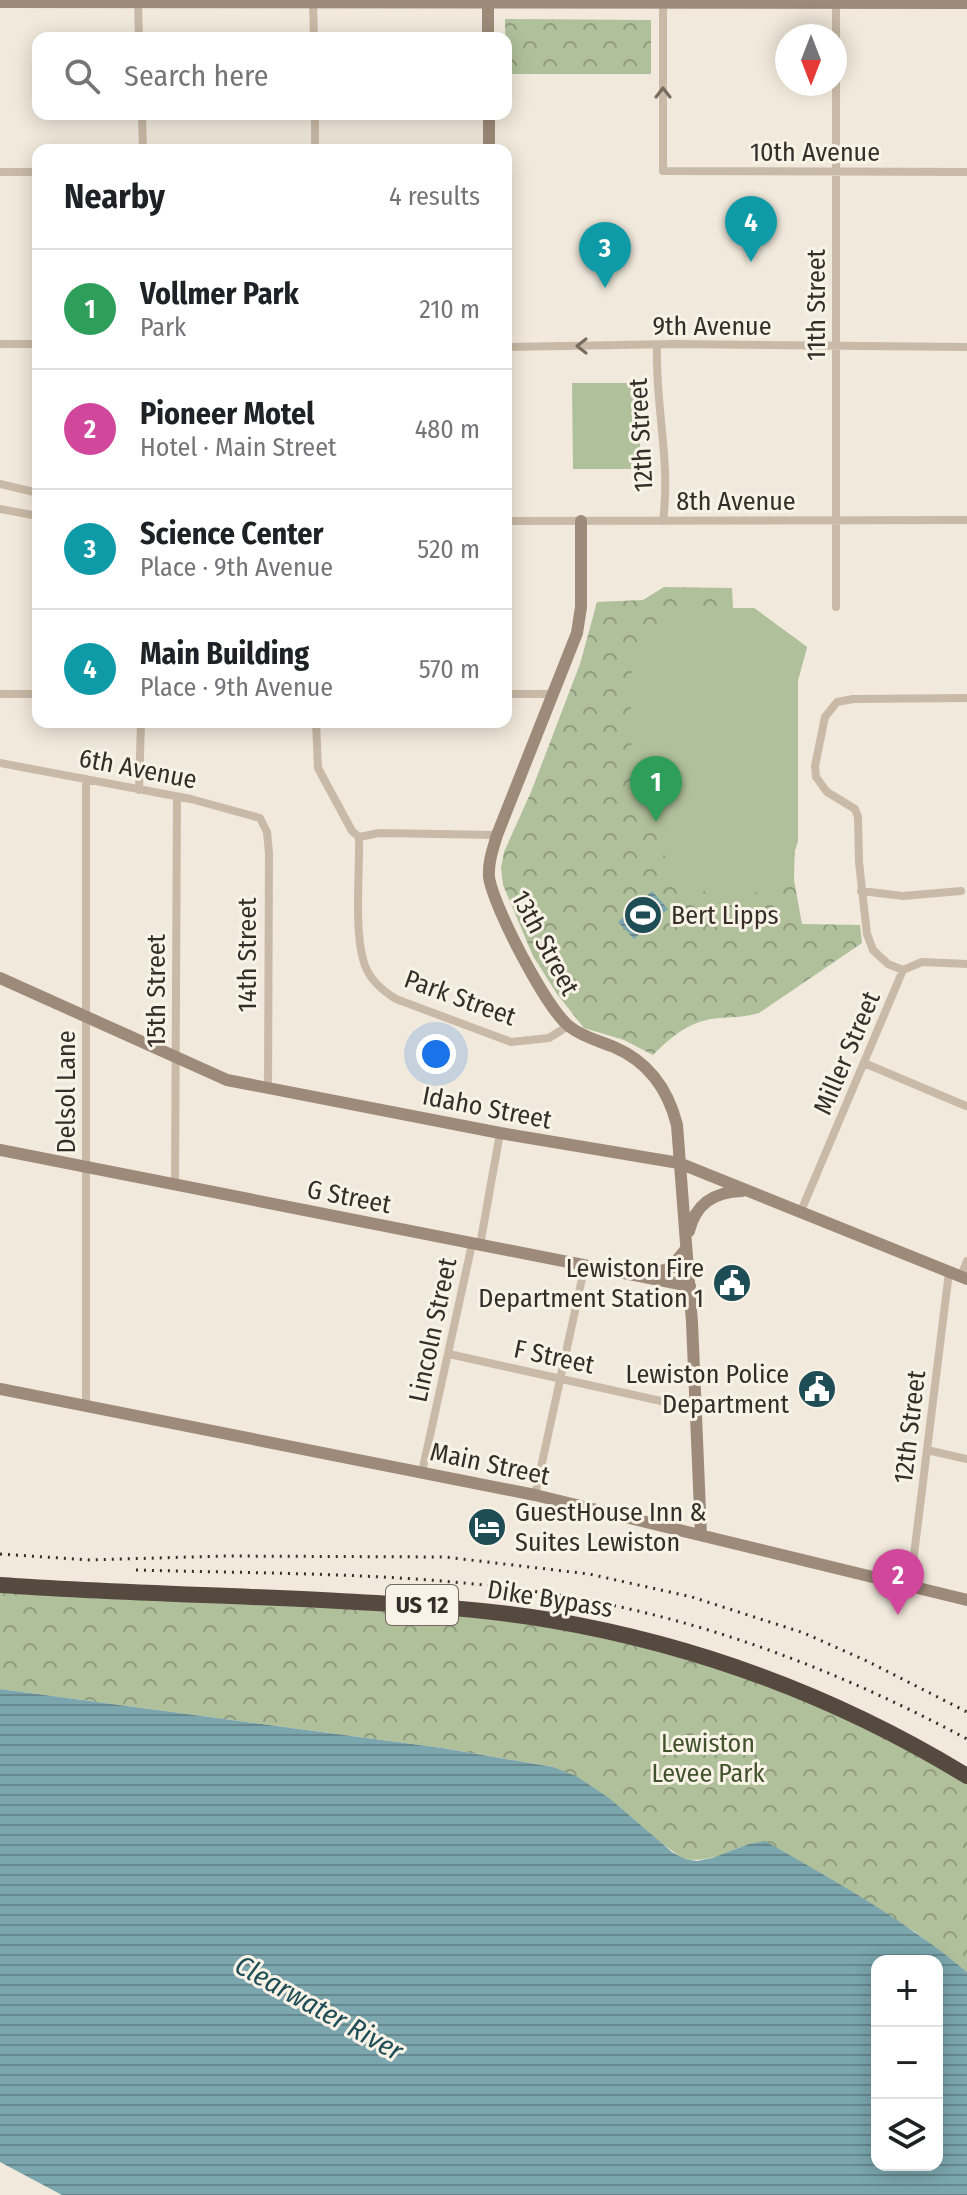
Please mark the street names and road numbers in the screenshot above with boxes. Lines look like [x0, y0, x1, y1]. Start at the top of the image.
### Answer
street label: 10th Avenue [750, 137, 880, 168]
street label: 11th Street [801, 248, 832, 361]
street label: 9th Avenue [652, 311, 772, 342]
street label: 12th Street [623, 377, 659, 493]
street label: 8th Avenue [676, 486, 796, 517]
street label: 6th Avenue [76, 742, 200, 796]
street label: 13th Street [505, 885, 586, 1001]
street label: 14th Street [232, 897, 263, 1012]
street label: 15th Street [141, 933, 172, 1048]
street label: Park Street [400, 964, 520, 1033]
street label: Miller Street [807, 986, 887, 1119]
street label: Delsol Lane [51, 1030, 82, 1154]
street label: Idaho Street [420, 1080, 555, 1136]
street label: G Street [304, 1174, 394, 1220]
street label: Lincoln Street [403, 1255, 464, 1405]
street label: F Street [511, 1333, 598, 1381]
street label: 12th Street [888, 1368, 932, 1485]
street label: Main Street [427, 1436, 553, 1492]
street label: Dike Bypass [485, 1574, 615, 1624]
road number: US 12 [386, 1585, 458, 1625]

